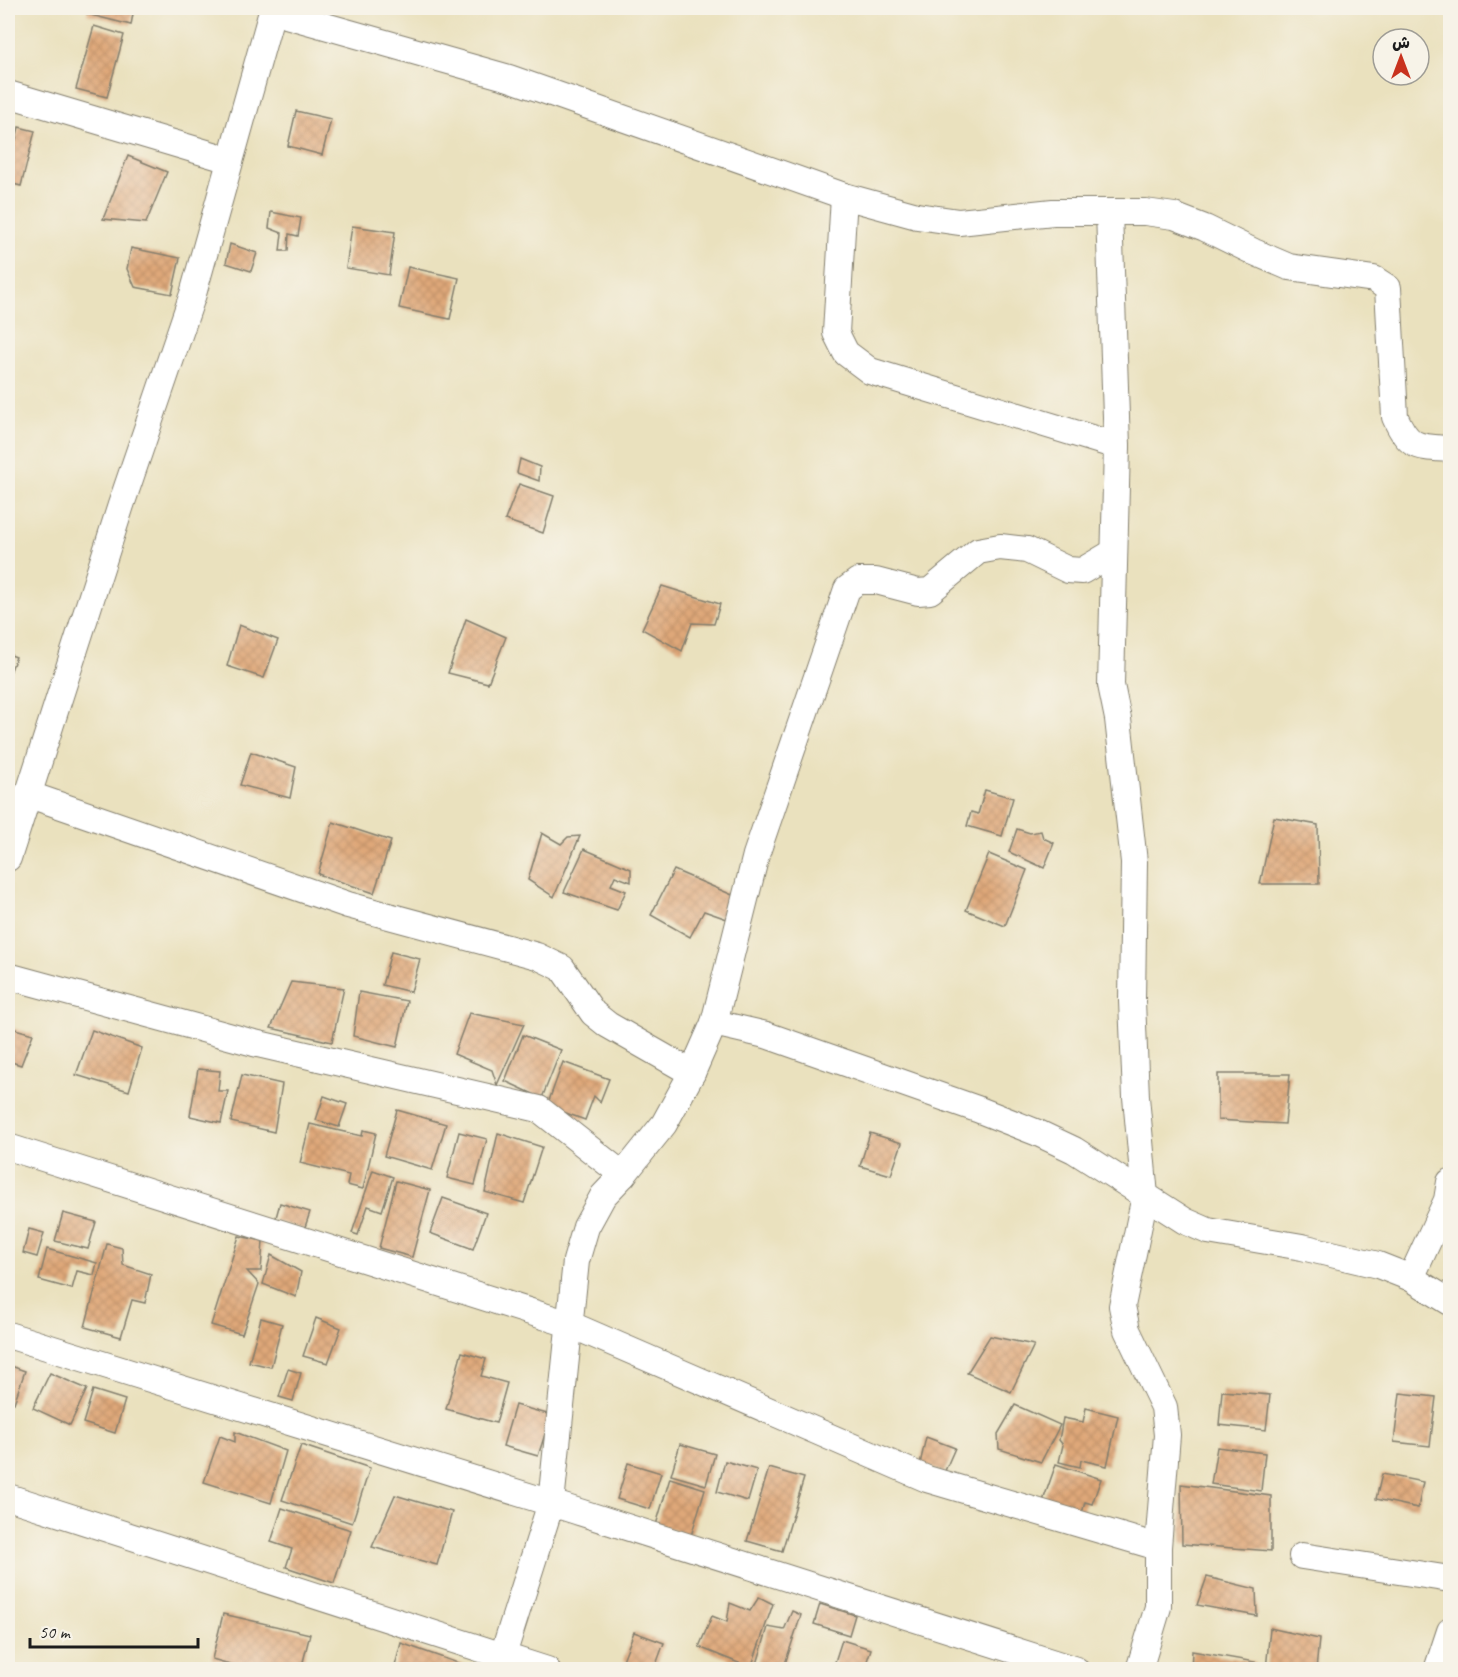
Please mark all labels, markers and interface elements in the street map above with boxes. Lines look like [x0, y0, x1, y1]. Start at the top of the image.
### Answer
north arrow [1371, 27, 1431, 87]
text: ش [1392, 33, 1410, 53]
scale bar [30, 1611, 198, 1649]
text: 50 m [39, 1621, 72, 1643]

